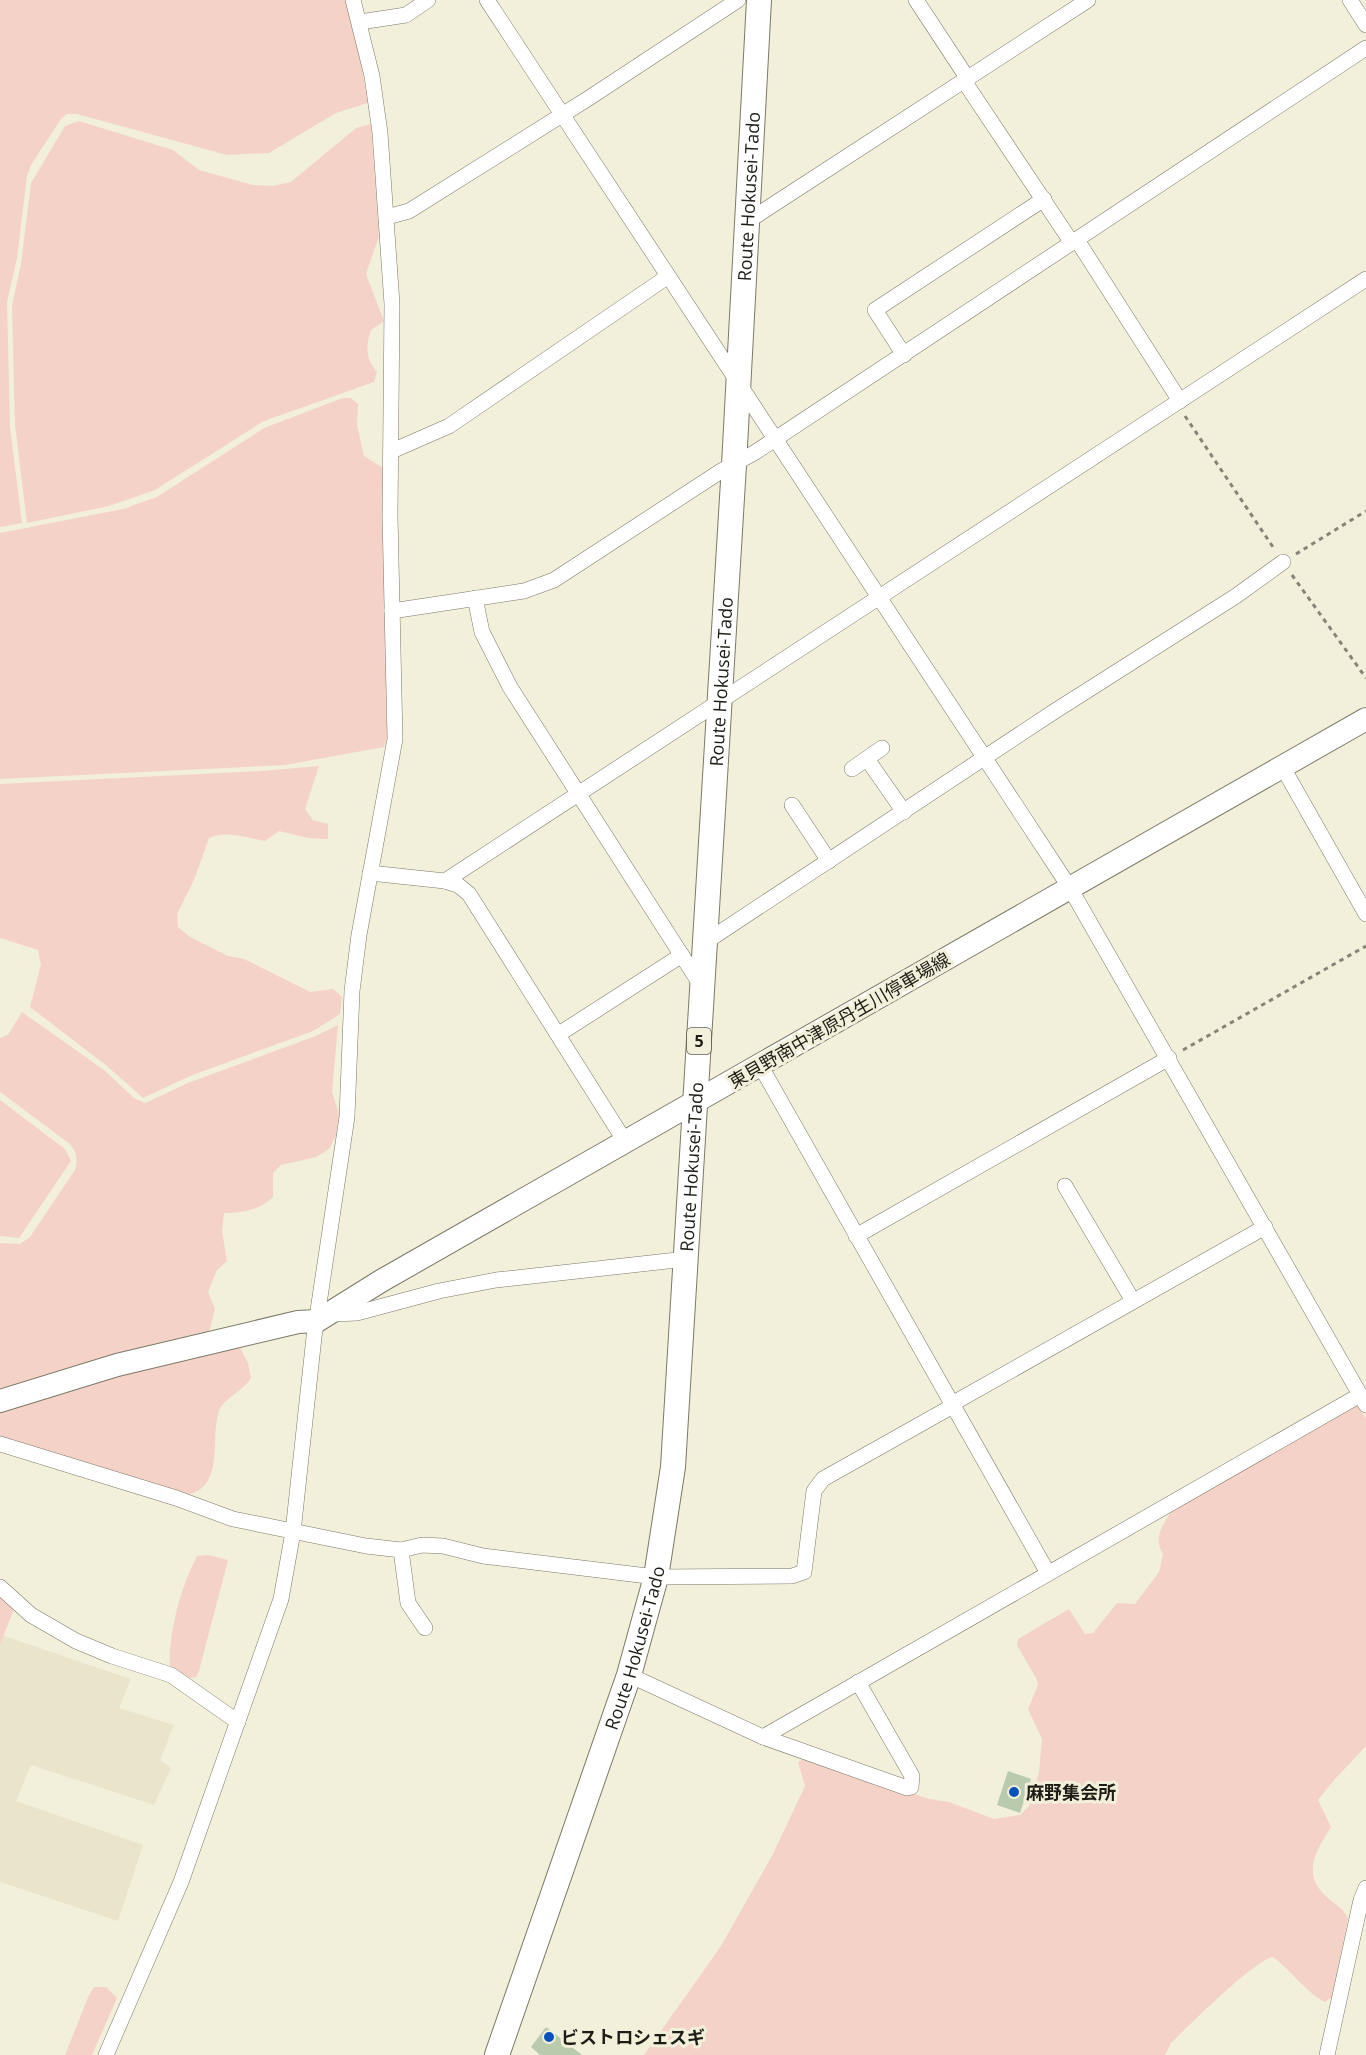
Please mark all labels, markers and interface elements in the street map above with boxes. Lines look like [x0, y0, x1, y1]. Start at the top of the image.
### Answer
street label: Route Hokusei-Tado [732, 111, 765, 282]
street label: Route Hokusei-Tado [704, 596, 738, 767]
street label: 東貝野南中津原丹生川停車場線 [724, 947, 954, 1093]
road number: 5 [687, 1028, 711, 1054]
street label: Route Hokusei-Tado [674, 1081, 708, 1252]
street label: Route Hokusei-Tado [599, 1564, 670, 1733]
place label: 麻野集会所 [1026, 1780, 1116, 1804]
marker: 麻野集会所 [1007, 1785, 1021, 1799]
place label: ビストロシェスギ [561, 2025, 705, 2049]
marker: ビストロシェスギ [542, 2030, 556, 2044]

